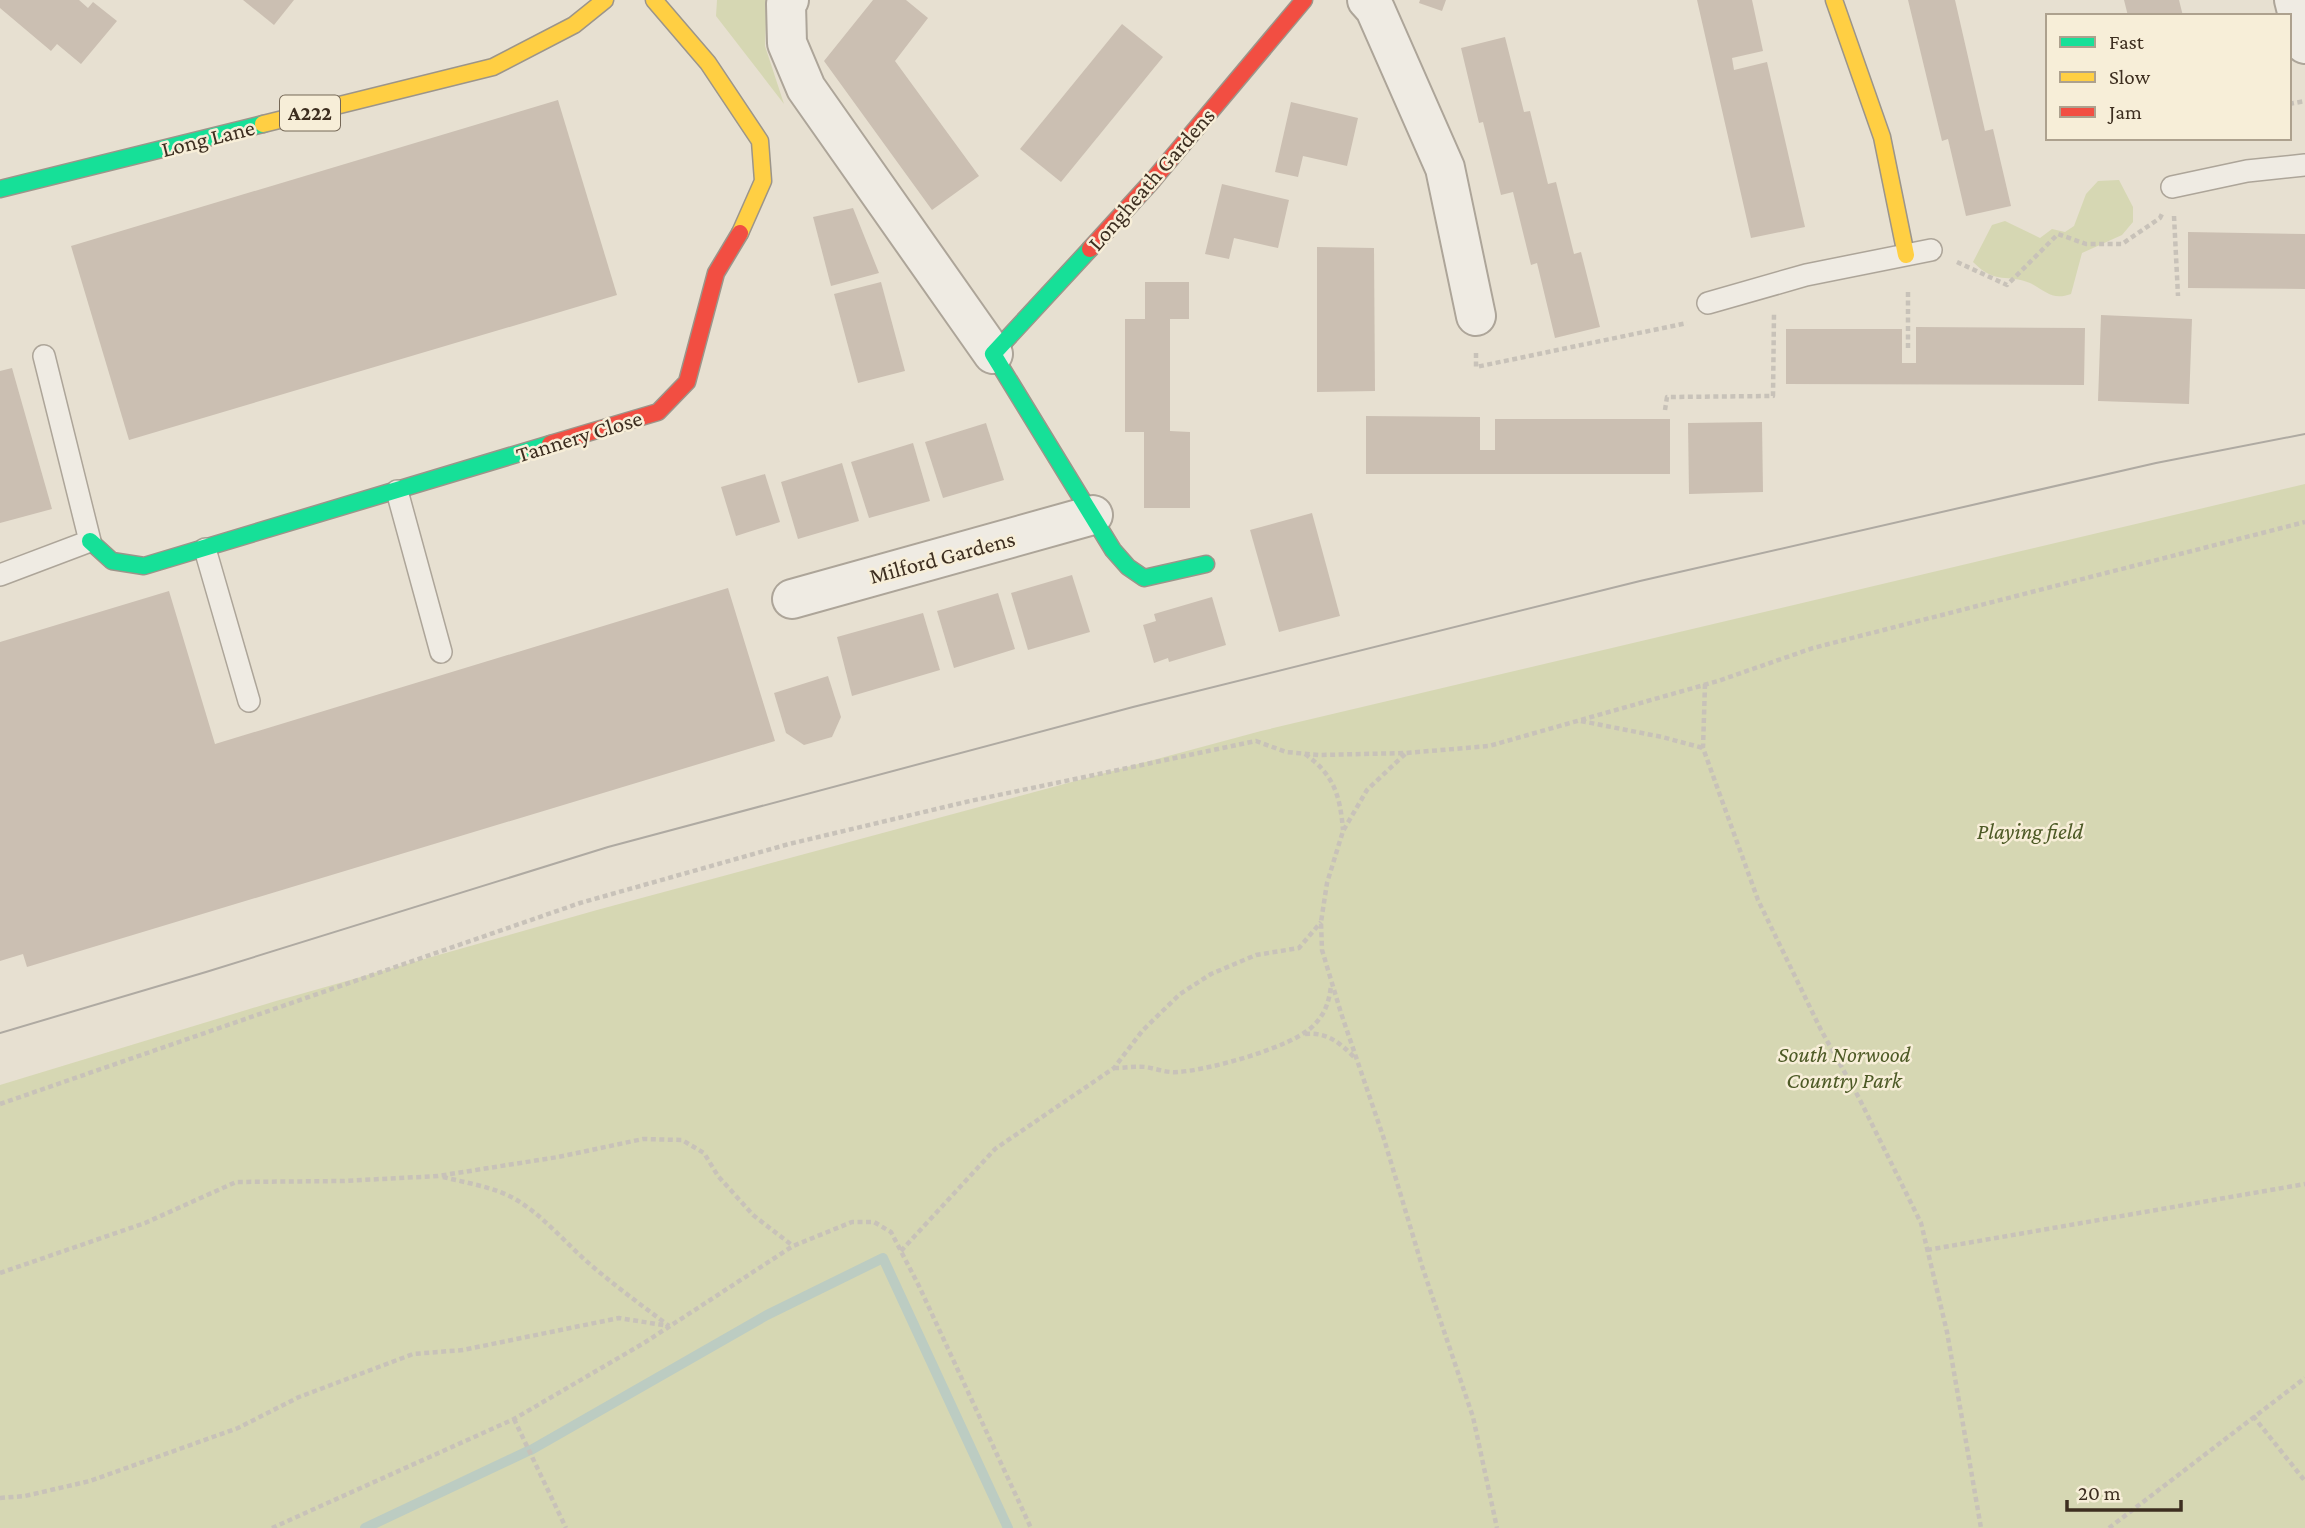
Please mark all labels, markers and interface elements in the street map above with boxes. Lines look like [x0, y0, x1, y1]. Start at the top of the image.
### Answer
legend [2046, 14, 2291, 140]
text: Fast [2109, 30, 2145, 54]
text: Slow [2109, 65, 2151, 89]
road number: A222 [280, 96, 340, 130]
text: Jam [2107, 100, 2142, 124]
street label: Longheath Gardens [1082, 102, 1220, 256]
street label: Long Lane [159, 114, 257, 162]
street label: Tannery Close [513, 404, 645, 468]
street label: Milford Gardens [866, 525, 1018, 589]
park label: Playing field [1977, 818, 2084, 844]
park label: South Norwood Country Park [1778, 1041, 1912, 1093]
scale bar [2067, 1468, 2181, 1512]
text: 20 m [2078, 1481, 2121, 1505]

